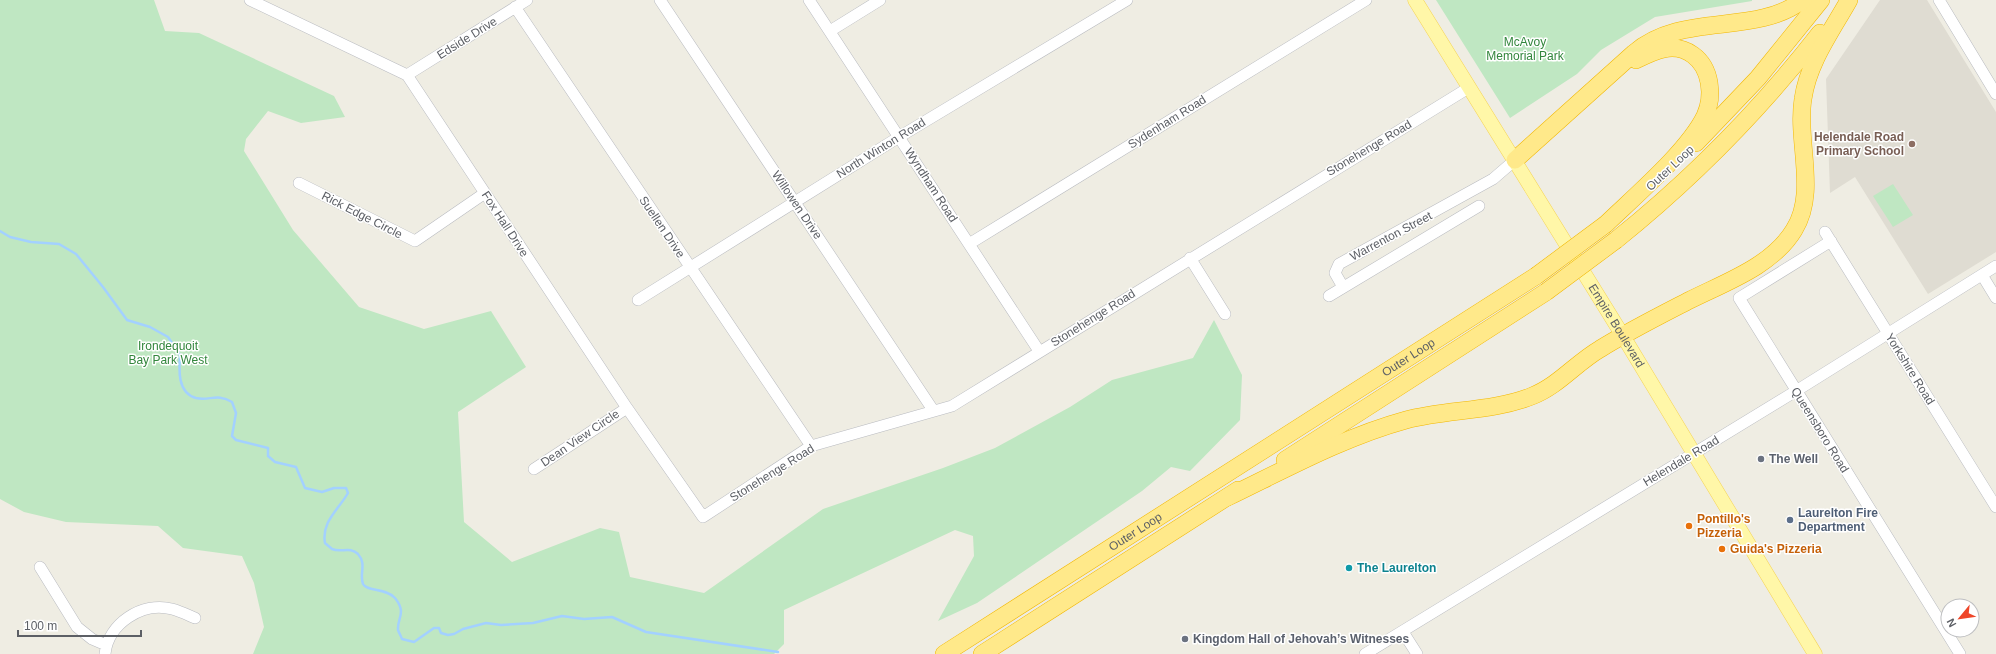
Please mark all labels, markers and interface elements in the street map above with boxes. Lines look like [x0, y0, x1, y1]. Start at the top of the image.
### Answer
street label: Edside Drive [434, 14, 500, 62]
park label: McAvoy Memorial Park [1486, 35, 1565, 63]
street label: Sydenham Road [1125, 92, 1209, 152]
street label: North Winton Road [834, 115, 928, 181]
street label: Stonehenge Road [1324, 117, 1414, 179]
place label: Helendale Road Primary School [1814, 130, 1904, 158]
marker: Helendale Road Primary School [1907, 139, 1917, 149]
street label: Outer Loop [1643, 142, 1697, 194]
street label: Wyndham Road [902, 145, 960, 225]
street label: Willowen Drive [769, 168, 825, 242]
street label: Rick Edge Circle [319, 189, 405, 242]
street label: Fox Hall Drive [479, 189, 532, 260]
street label: Suellen Drive [636, 193, 688, 261]
street label: Warrenton Street [1348, 208, 1435, 264]
street label: Empire Boulevard [1586, 281, 1647, 370]
street label: Stonehenge Road [1048, 286, 1138, 350]
street label: Yorkshire Road [1882, 331, 1938, 407]
street label: Outer Loop [1379, 335, 1438, 380]
park label: Irondequoit Bay Park West [128, 339, 208, 367]
street label: Queensboro Road [1788, 385, 1852, 475]
street label: Dean View Circle [538, 406, 622, 469]
street label: Helendale Road [1641, 433, 1721, 489]
street label: Stonehenge Road [727, 441, 817, 505]
place label: The Well [1769, 452, 1818, 466]
marker: The Well [1756, 454, 1766, 464]
place label: Laurelton Fire Department [1798, 506, 1878, 534]
street label: Outer Loop [1106, 510, 1165, 554]
place label: Pontillo's Pizzeria [1697, 512, 1751, 540]
marker: Laurelton Fire Department [1785, 515, 1795, 525]
marker: Pontillo's Pizzeria [1684, 521, 1694, 531]
place label: Guida's Pizzeria [1730, 542, 1822, 556]
marker: Guida's Pizzeria [1717, 544, 1727, 554]
place label: The Laurelton [1357, 561, 1436, 575]
marker: The Laurelton [1344, 563, 1354, 573]
north arrow [1940, 598, 1980, 638]
scale bar [18, 612, 141, 638]
text: N [1944, 616, 1958, 629]
text: 100 m [24, 619, 57, 633]
place label: Kingdom Hall of Jehovah’s Witnesses [1193, 632, 1409, 646]
marker: Kingdom Hall of Jehovah’s Witnesses [1180, 634, 1190, 644]

